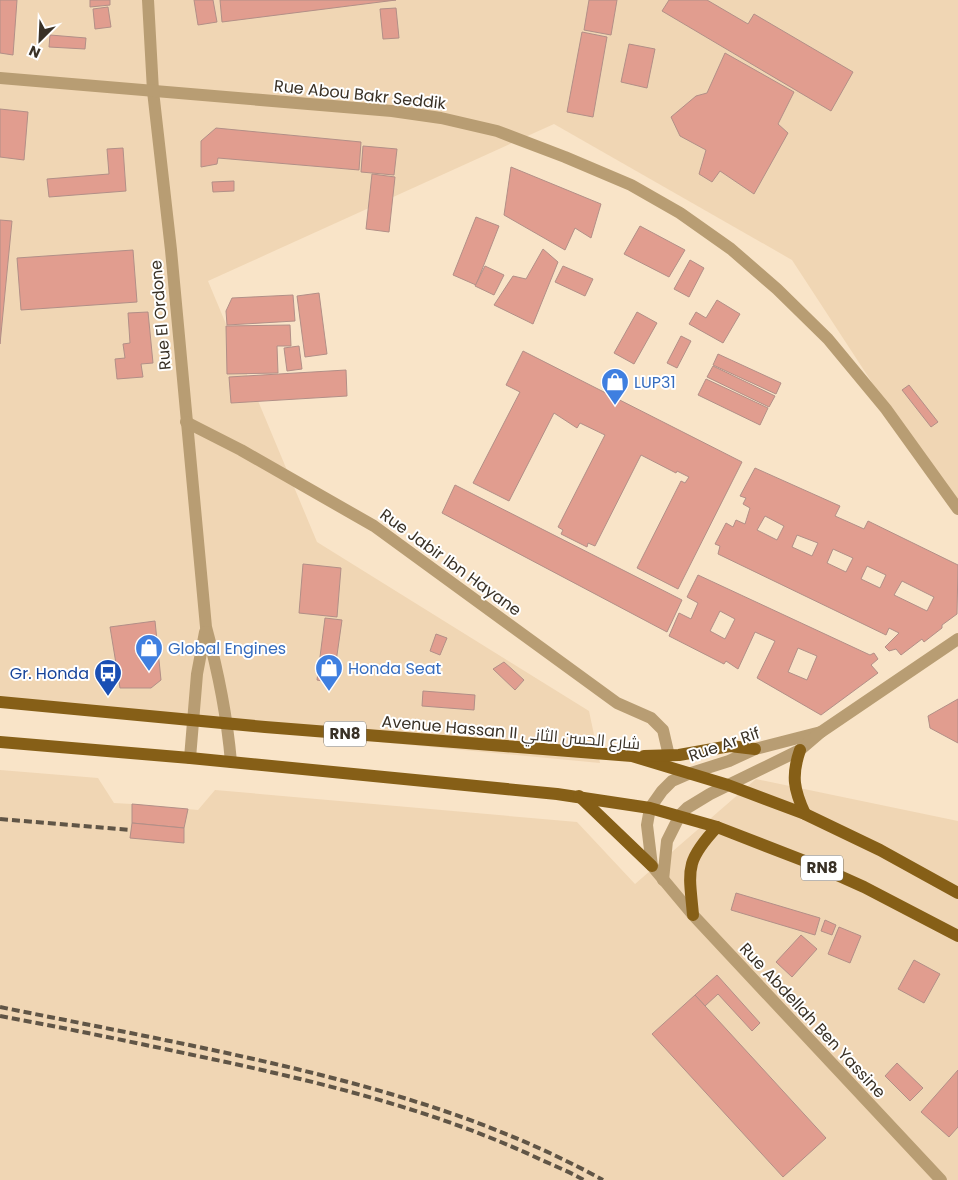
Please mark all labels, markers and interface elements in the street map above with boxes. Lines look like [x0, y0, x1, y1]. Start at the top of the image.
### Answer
north arrow [15, 15, 65, 65]
text: N [26, 41, 44, 63]
street label: Rue Abou Bakr Seddik [273, 74, 448, 115]
street label: Rue El Ordone [144, 259, 177, 371]
shop icon: LUP31 [600, 367, 630, 406]
place label: LUP31 [634, 371, 676, 394]
street label: Rue Jabir Ibn Hayane [375, 503, 526, 622]
shop icon: Global Engines [134, 633, 164, 672]
place label: Global Engines [168, 637, 286, 660]
shop icon: Honda Seat [314, 653, 344, 692]
place label: Honda Seat [348, 657, 442, 680]
bus stop icon: Gr. Honda [93, 658, 123, 697]
place label: Gr. Honda [10, 662, 89, 685]
street label: Avenue Hassan II شارع الحسن الثاني [381, 710, 641, 757]
road number: RN8 [324, 722, 366, 746]
street label: Rue Ar Rif [685, 722, 763, 767]
road number: RN8 [801, 856, 843, 880]
street label: Rue Abdellah Ben Yassine [734, 938, 891, 1103]

